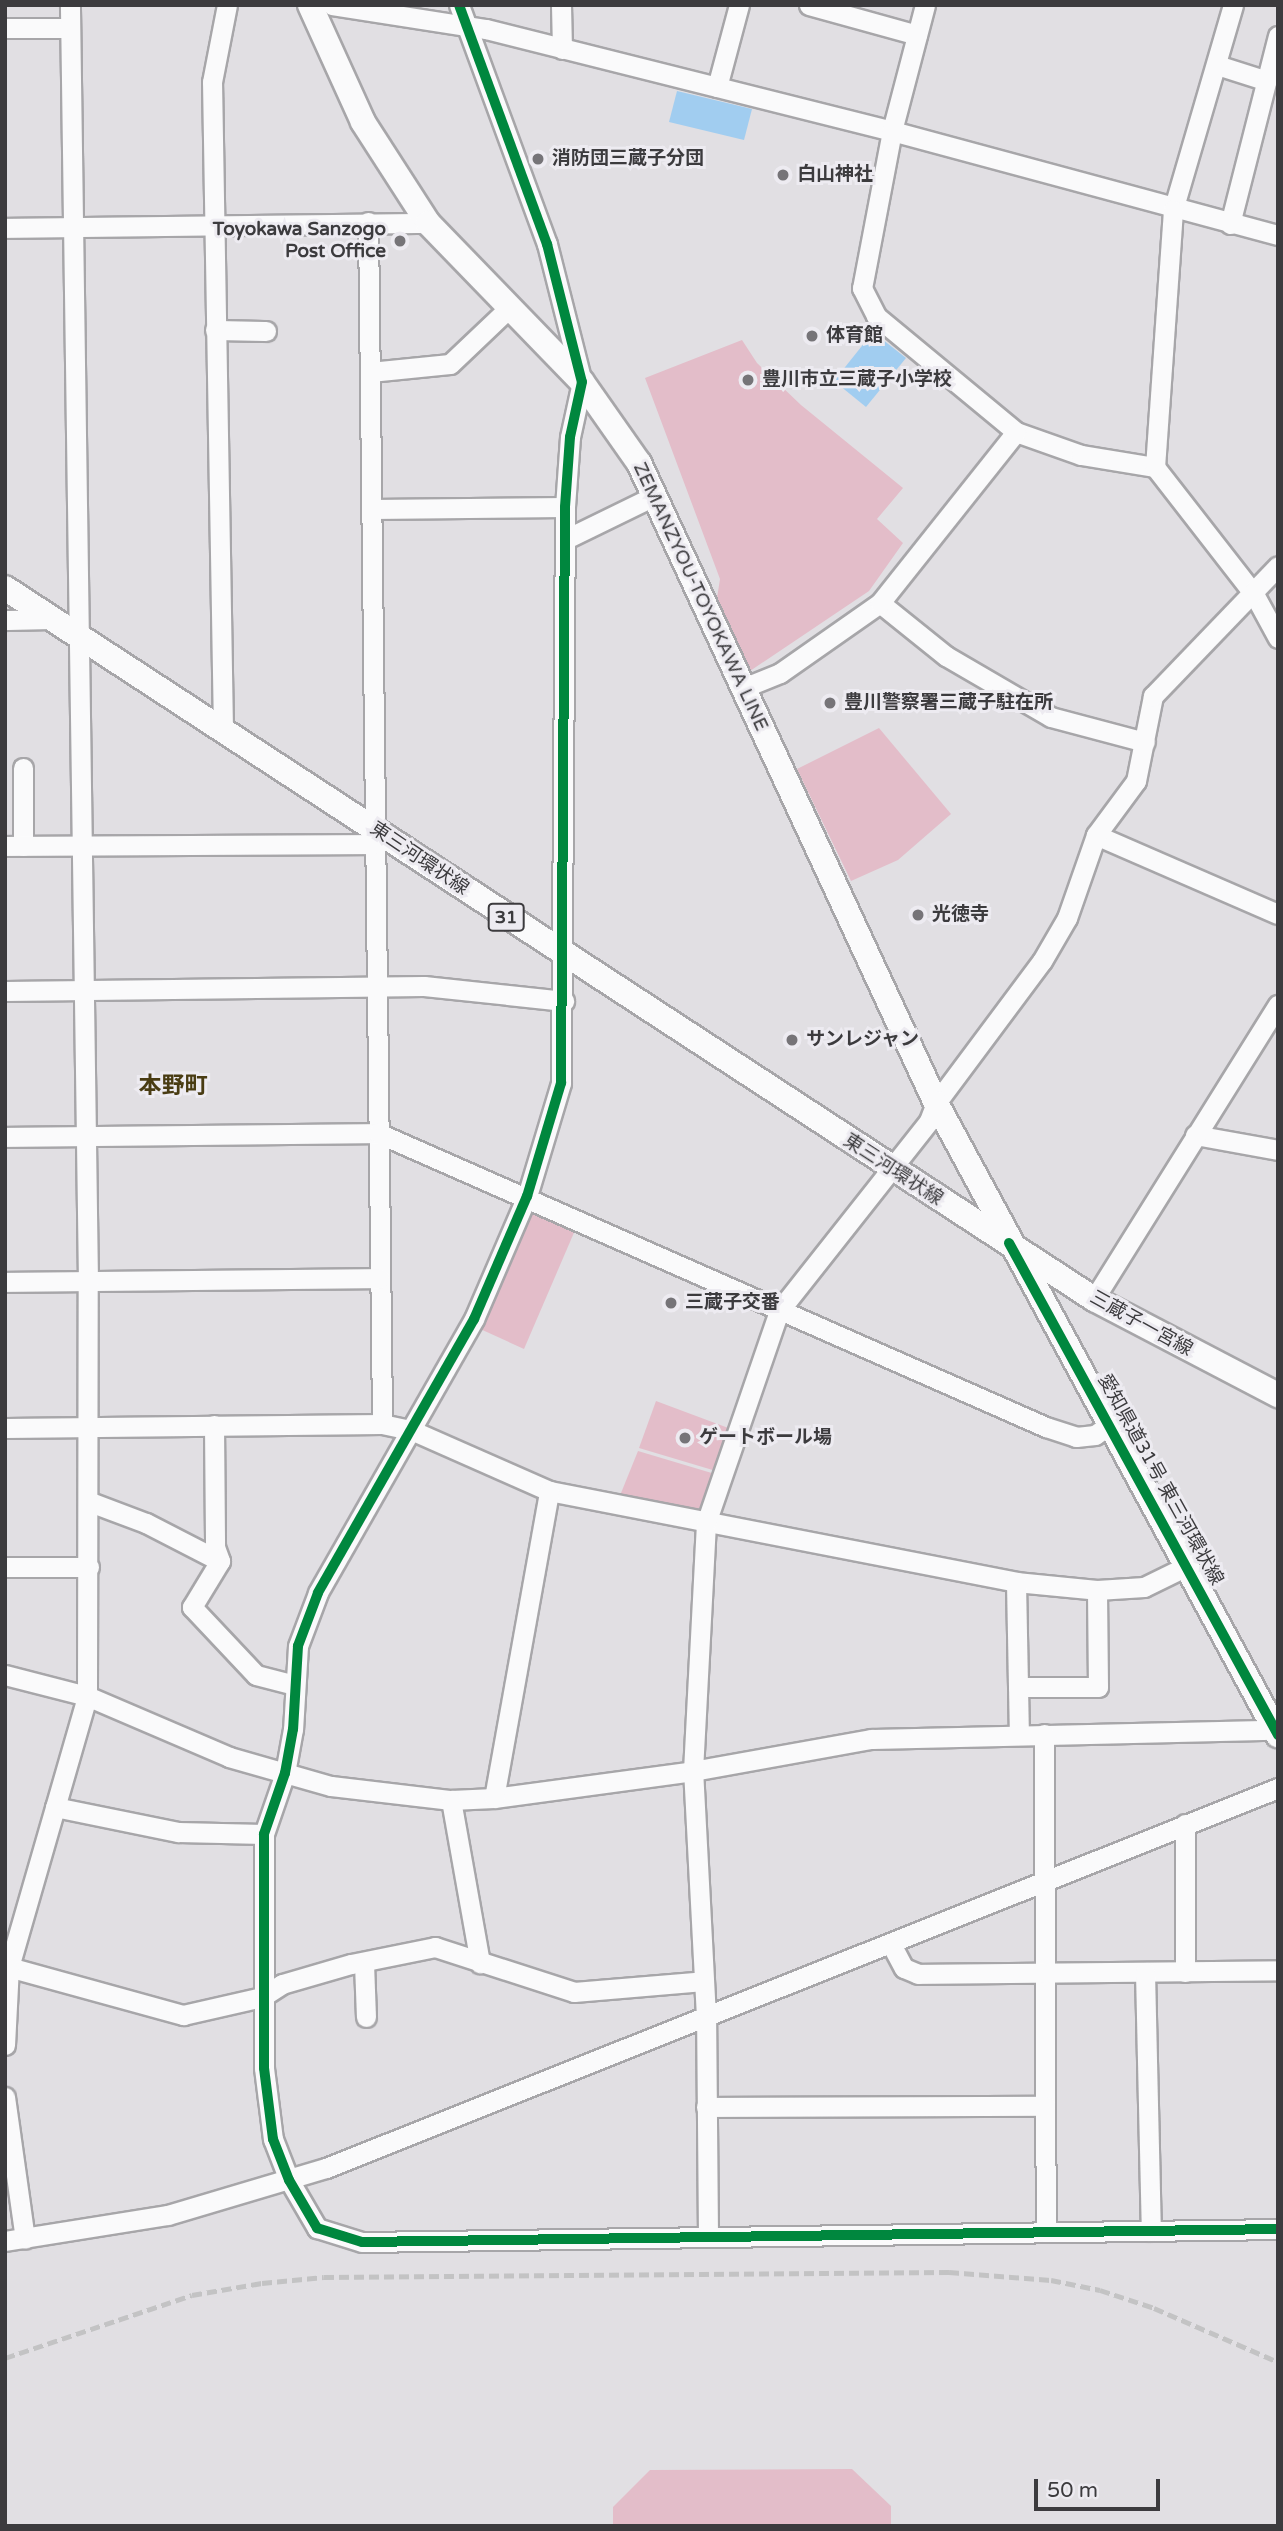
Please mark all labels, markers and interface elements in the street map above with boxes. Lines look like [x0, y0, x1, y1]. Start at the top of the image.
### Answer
place label: 消防団三蔵子分団 [552, 148, 704, 170]
marker: 消防団三蔵子分団 [530, 151, 546, 167]
place label: 白山神社 [797, 164, 873, 186]
marker: 白山神社 [775, 167, 791, 183]
place label: Toyokawa Sanzogo Post Office [213, 219, 386, 263]
marker: Toyokawa Sanzogo Post Office [392, 233, 408, 249]
place label: 体育館 [826, 325, 883, 347]
marker: 体育館 [804, 328, 820, 344]
place label: 豊川市立三蔵子小学校 [762, 369, 952, 391]
marker: 豊川市立三蔵子小学校 [740, 372, 756, 388]
street label: ZEMANZYOU-TOYOKAWA LINE [628, 459, 772, 735]
place label: 豊川警察署三蔵子駐在所 [844, 692, 1053, 714]
marker: 豊川警察署三蔵子駐在所 [822, 695, 838, 711]
street label: 東三河環状線 [365, 818, 473, 900]
road number: 31 [487, 902, 525, 932]
place label: 光徳寺 [932, 904, 989, 926]
marker: 光徳寺 [910, 907, 926, 923]
place label: サンレジャン [806, 1029, 920, 1051]
marker: サンレジャン [784, 1032, 800, 1048]
district label: 本野町 [139, 1072, 207, 1100]
street label: 東三河環状線 [839, 1129, 947, 1211]
street label: 三蔵子一宮線 [1086, 1286, 1196, 1362]
place label: 三蔵子交番 [685, 1292, 780, 1314]
marker: 三蔵子交番 [663, 1295, 679, 1311]
street label: 愛知県道31号 東三河環状線 [1092, 1370, 1228, 1590]
place label: ゲートボール場 [699, 1427, 832, 1449]
marker: ゲートボール場 [677, 1430, 693, 1446]
scale bar [1038, 2464, 1164, 2508]
text: 50 m [1047, 2478, 1098, 2503]

